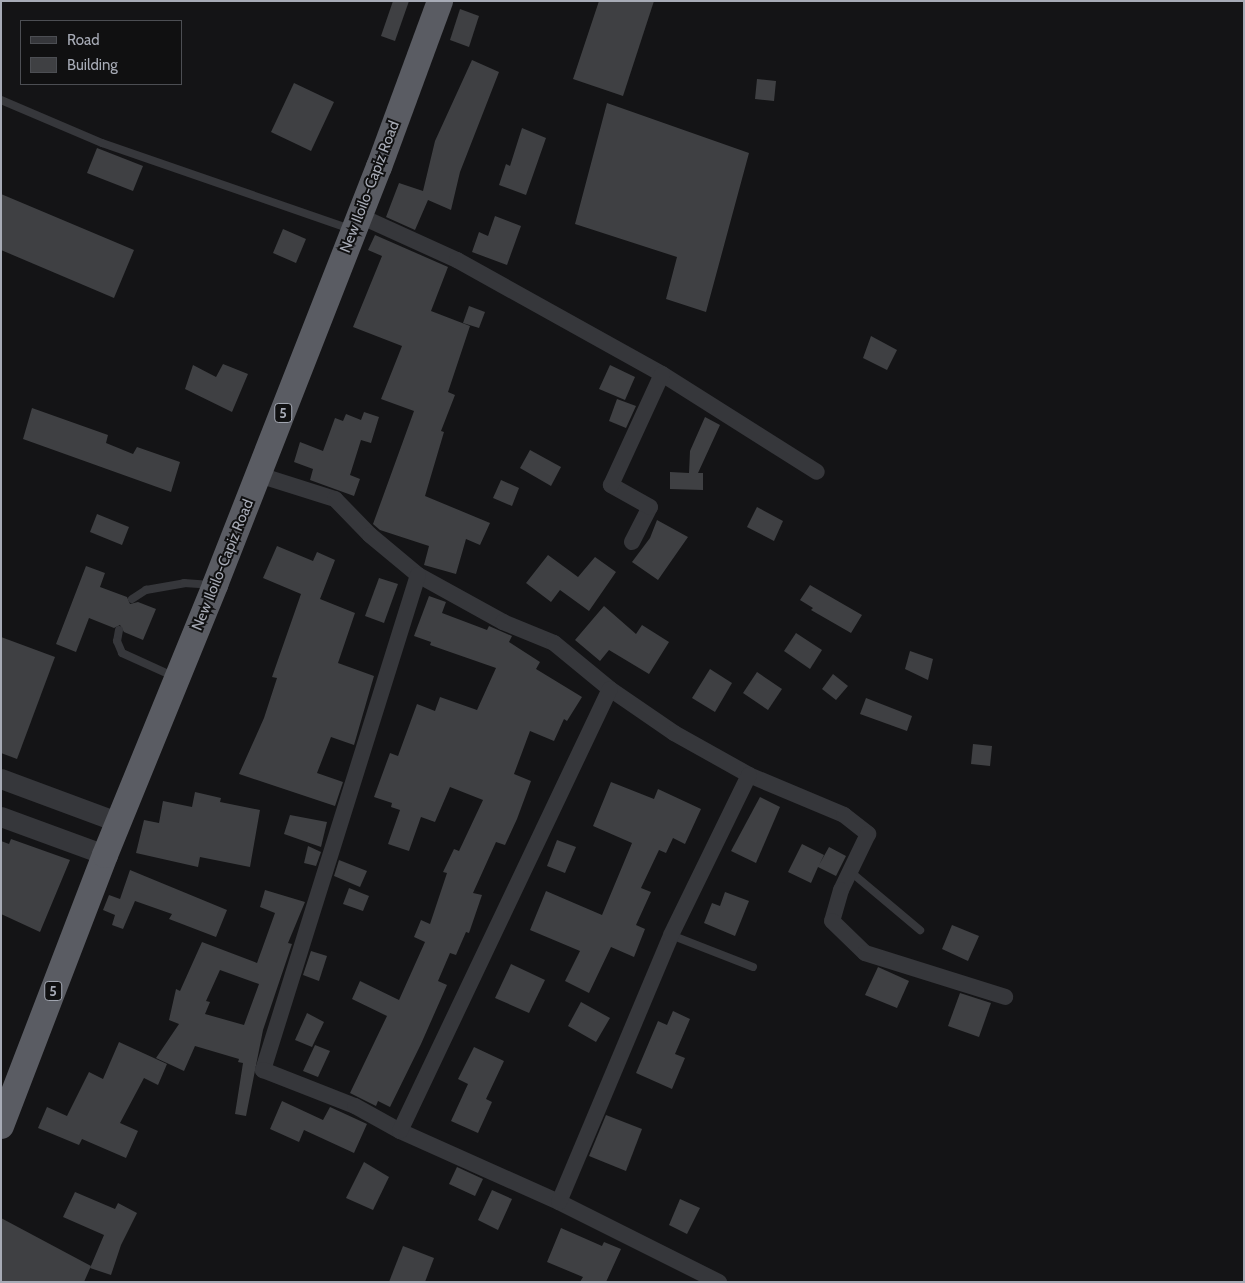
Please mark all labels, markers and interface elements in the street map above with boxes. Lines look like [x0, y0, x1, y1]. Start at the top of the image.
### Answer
legend [20, 20, 182, 85]
text: Road [67, 31, 100, 49]
text: Building [67, 56, 118, 74]
street label: New Iloilo-Capiz Road [337, 118, 403, 256]
road number: 5 [273, 402, 293, 424]
street label: New Iloilo-Capiz Road [188, 497, 258, 633]
road number: 5 [43, 979, 63, 1002]

